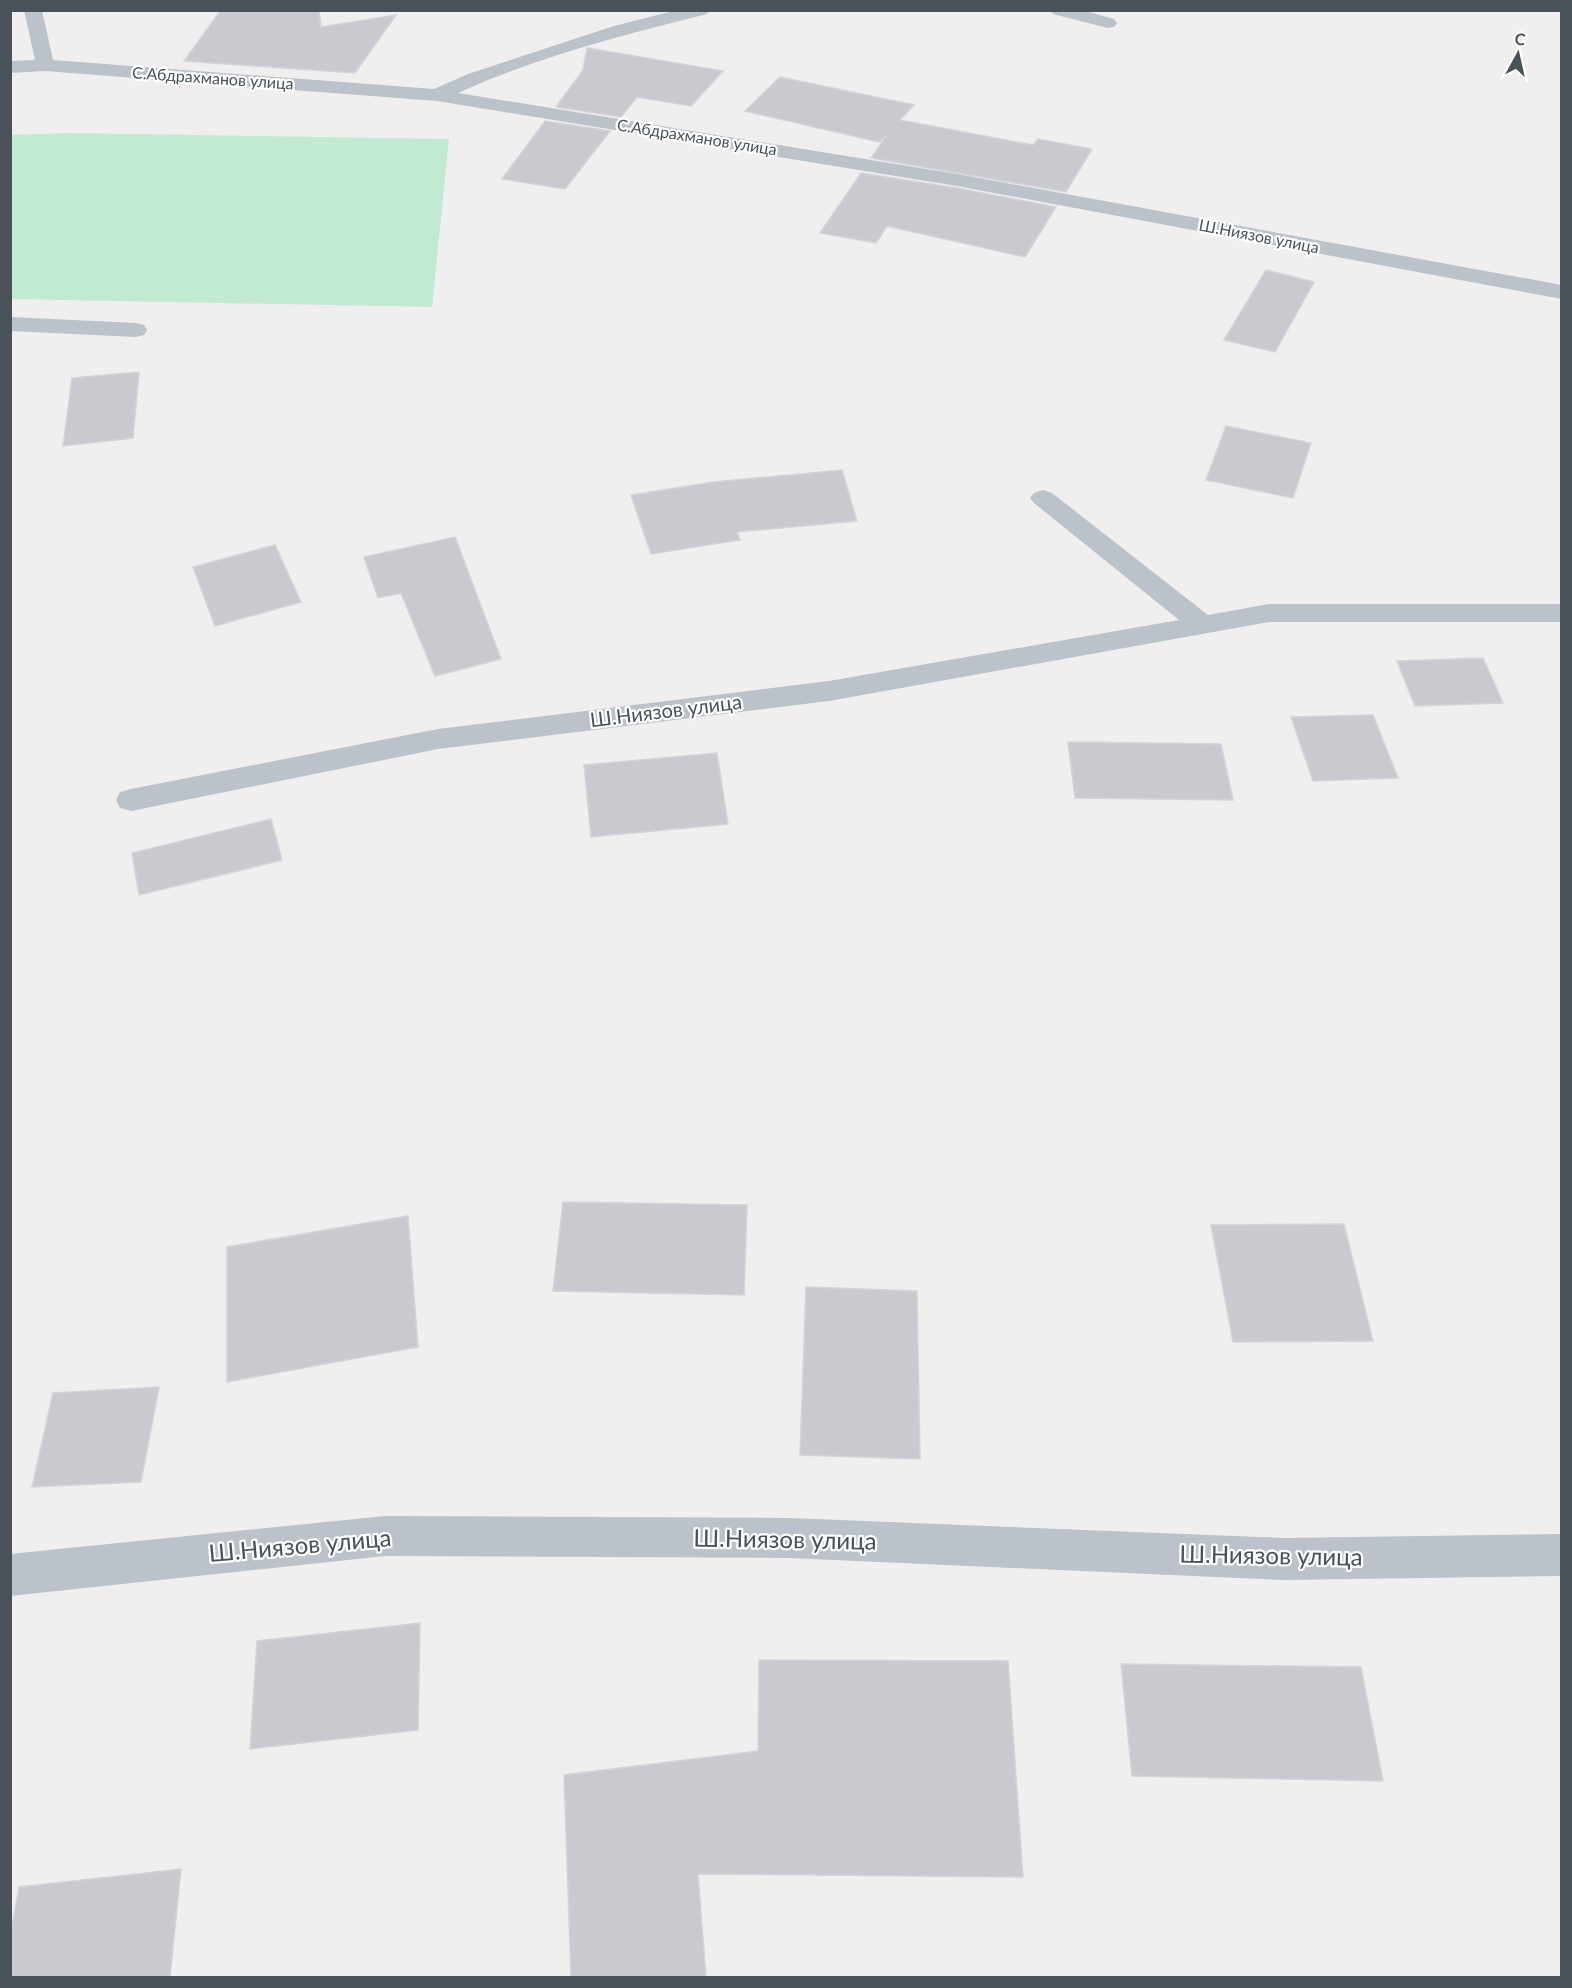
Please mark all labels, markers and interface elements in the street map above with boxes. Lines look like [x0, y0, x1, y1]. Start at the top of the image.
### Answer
north arrow [1488, 24, 1548, 84]
text: С [1514, 29, 1527, 49]
street label: С.Абдрахманов улица [132, 62, 294, 93]
street label: С.Абдрахманов улица [616, 114, 778, 159]
street label: Ш.Ниязов улица [1197, 215, 1321, 256]
street label: Ш.Ниязов улица [589, 689, 743, 731]
street label: Ш.Ниязов улица [207, 1522, 392, 1567]
street label: Ш.Ниязов улица [693, 1522, 877, 1555]
street label: Ш.Ниязов улица [1179, 1538, 1363, 1571]

